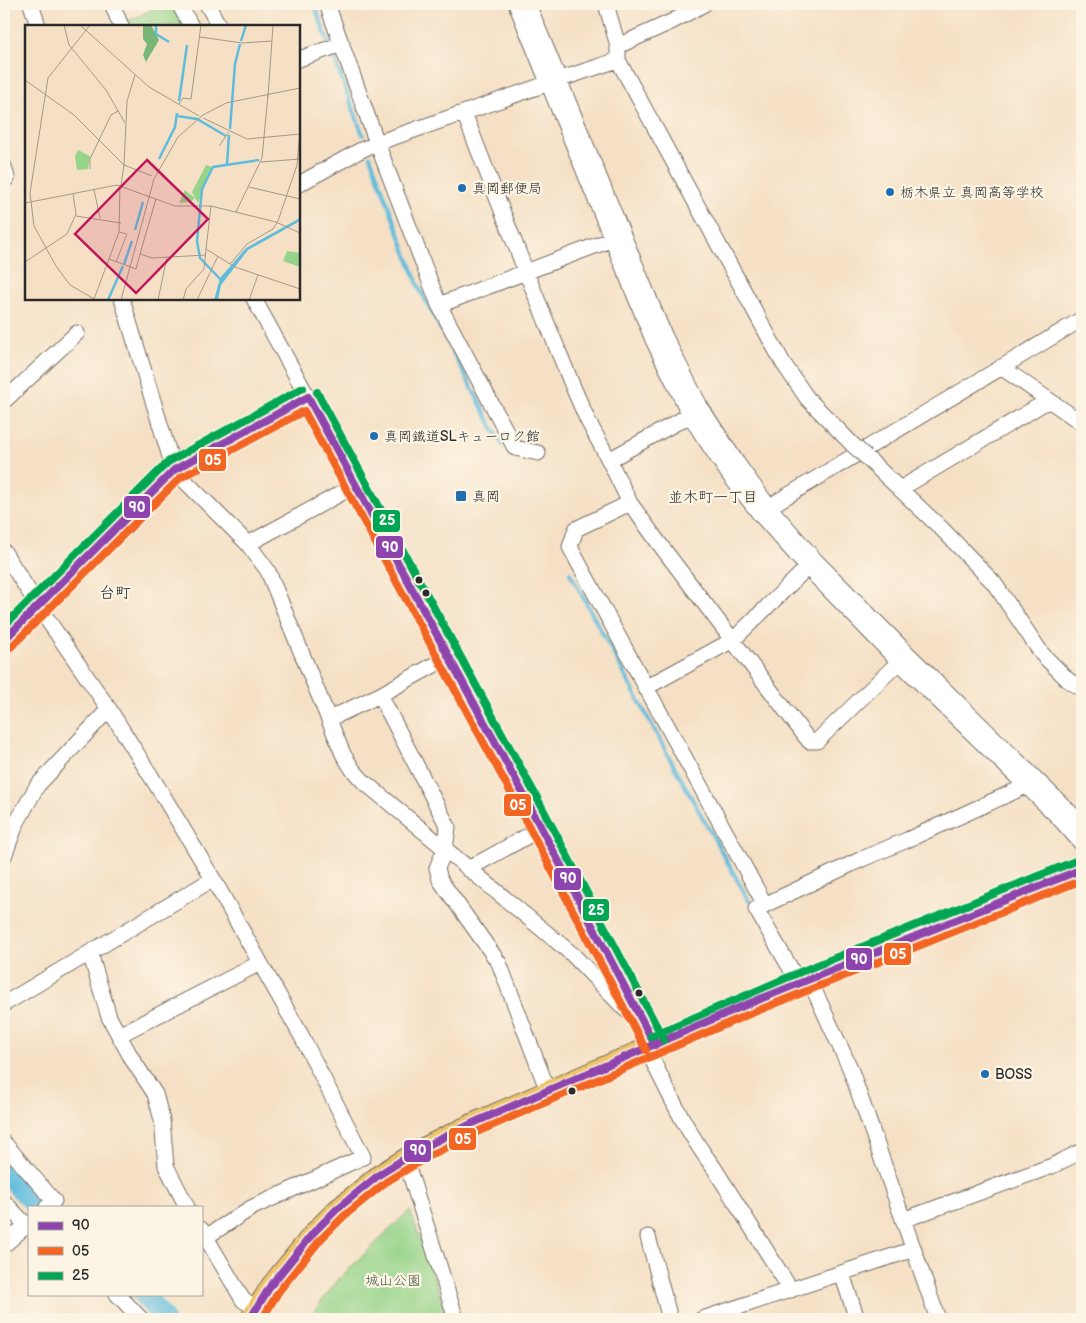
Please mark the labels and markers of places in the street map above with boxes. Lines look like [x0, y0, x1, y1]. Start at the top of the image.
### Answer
place label: 真岡郵便局 [472, 180, 542, 197]
marker: 真岡郵便局 [456, 182, 468, 194]
place label: 栃木県立 真岡高等学校 [900, 184, 1044, 201]
marker: 栃木県立 真岡高等学校 [884, 186, 896, 198]
place label: 真岡鐵道SLキューロク館 [384, 428, 540, 445]
marker: 真岡鐵道SLキューロク館 [368, 430, 380, 442]
place label: 真岡 [472, 488, 500, 505]
marker: 真岡 [454, 489, 468, 503]
unlabelled marker [414, 575, 424, 585]
unlabelled marker [421, 588, 431, 598]
unlabelled marker [634, 988, 644, 998]
place label: BOSS [995, 1066, 1032, 1083]
marker: BOSS [979, 1068, 991, 1080]
unlabelled marker [567, 1086, 577, 1096]

